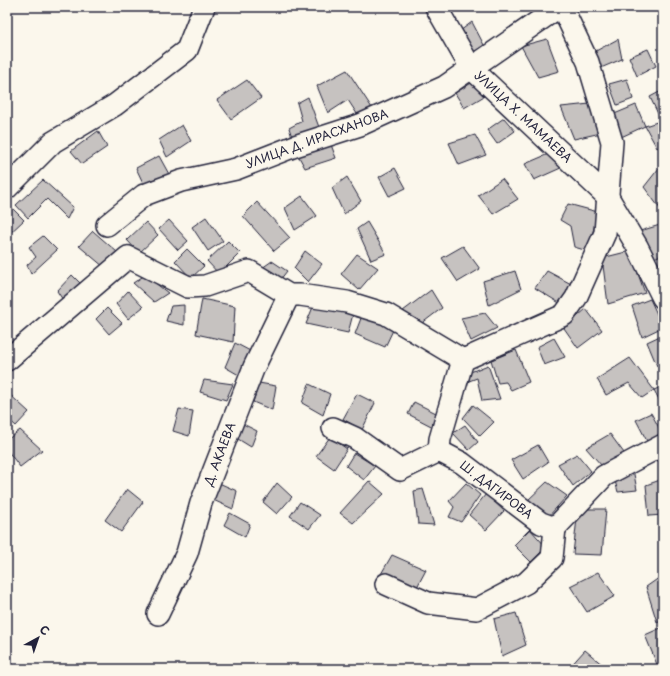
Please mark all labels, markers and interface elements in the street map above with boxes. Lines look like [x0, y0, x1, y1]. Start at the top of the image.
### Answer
street label: УЛИЦА Х. МАМАЕВА [471, 66, 577, 167]
street label: УЛИЦА Д. ИРАСХАНОВА [243, 104, 391, 172]
street label: Д. АКАЕВА [198, 419, 239, 489]
street label: Ш. ДАГИРОВА [456, 456, 537, 523]
north arrow [18, 618, 58, 658]
text: С [36, 621, 53, 639]

